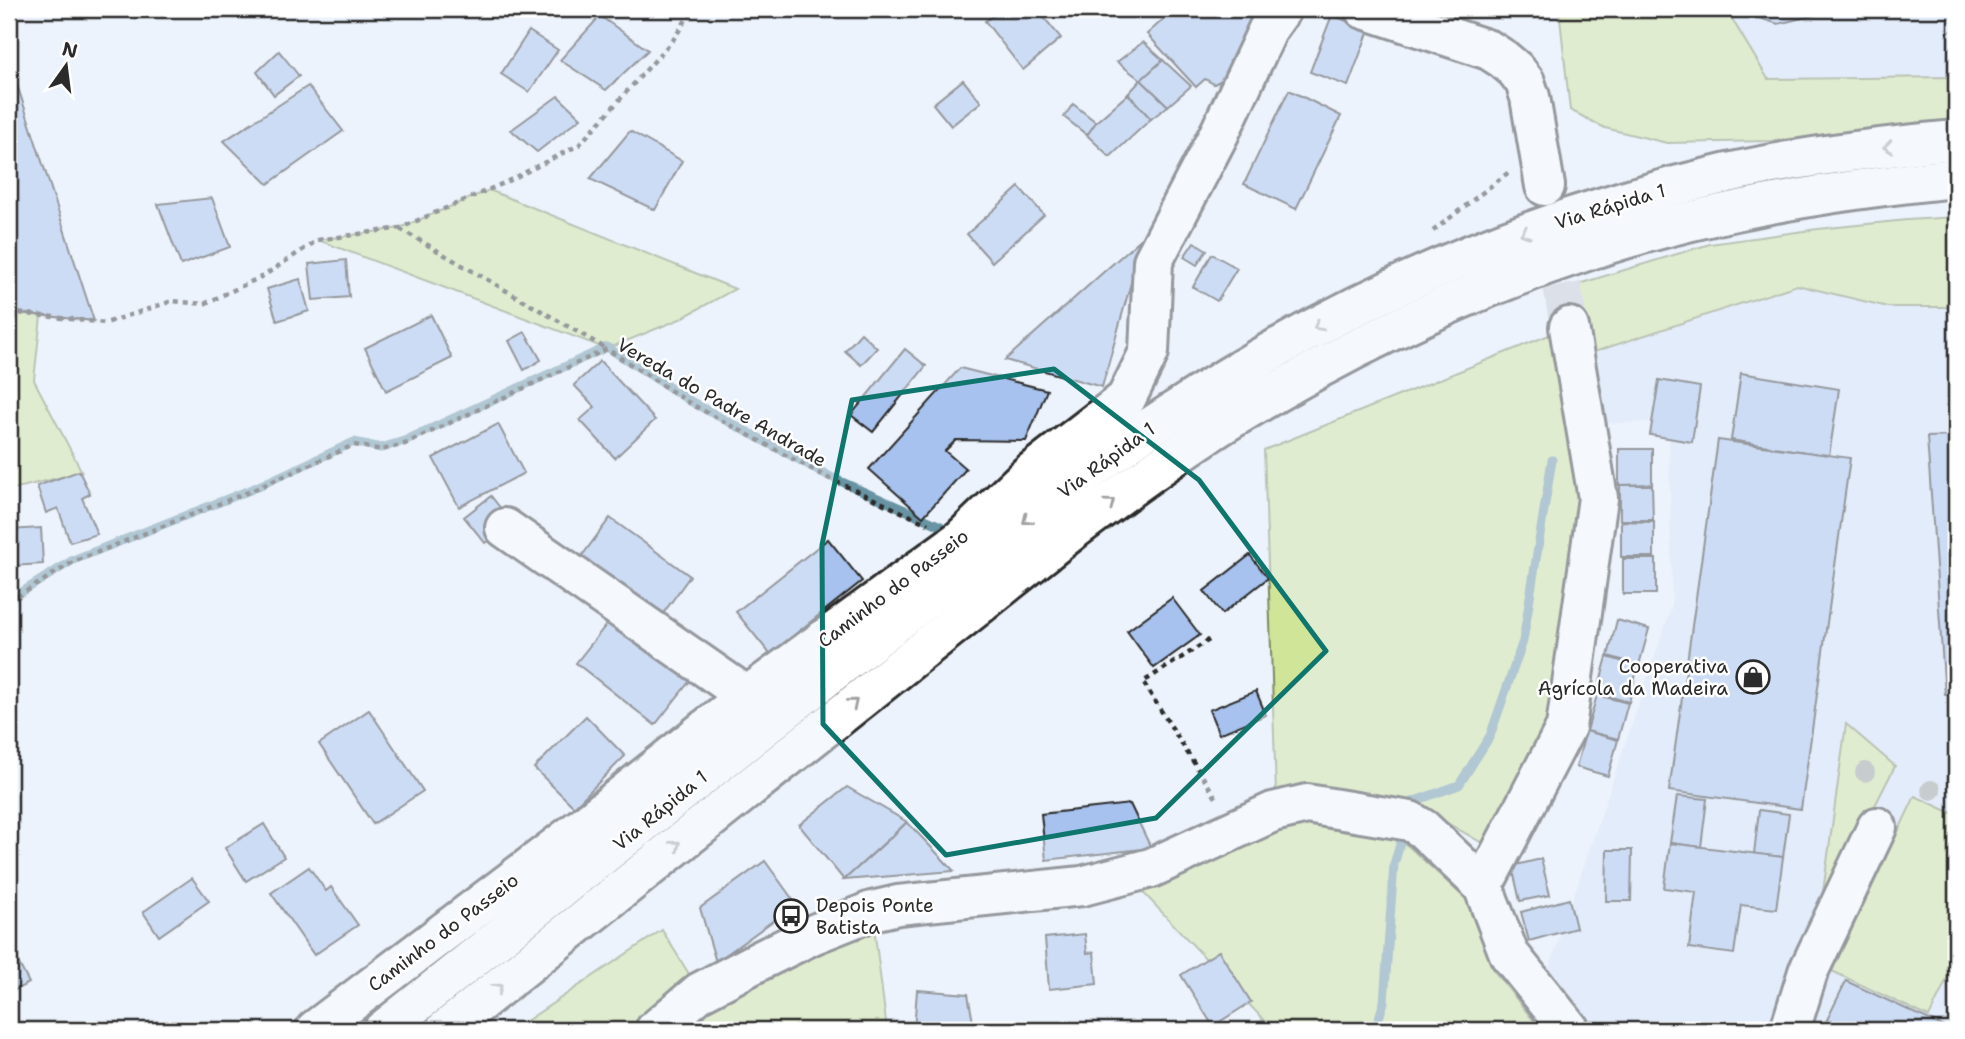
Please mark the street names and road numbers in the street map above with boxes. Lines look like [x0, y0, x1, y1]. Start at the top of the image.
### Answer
street label: Via Rápida 1 [1552, 178, 1669, 235]
street label: Vereda do Padre Andrade [612, 332, 831, 473]
street label: Via Rápida 1 [1053, 417, 1160, 504]
street label: Caminho do Passeio [813, 524, 974, 653]
street label: Via Rápida 1 [608, 765, 713, 856]
street label: Caminho do Passeio [363, 868, 524, 997]

